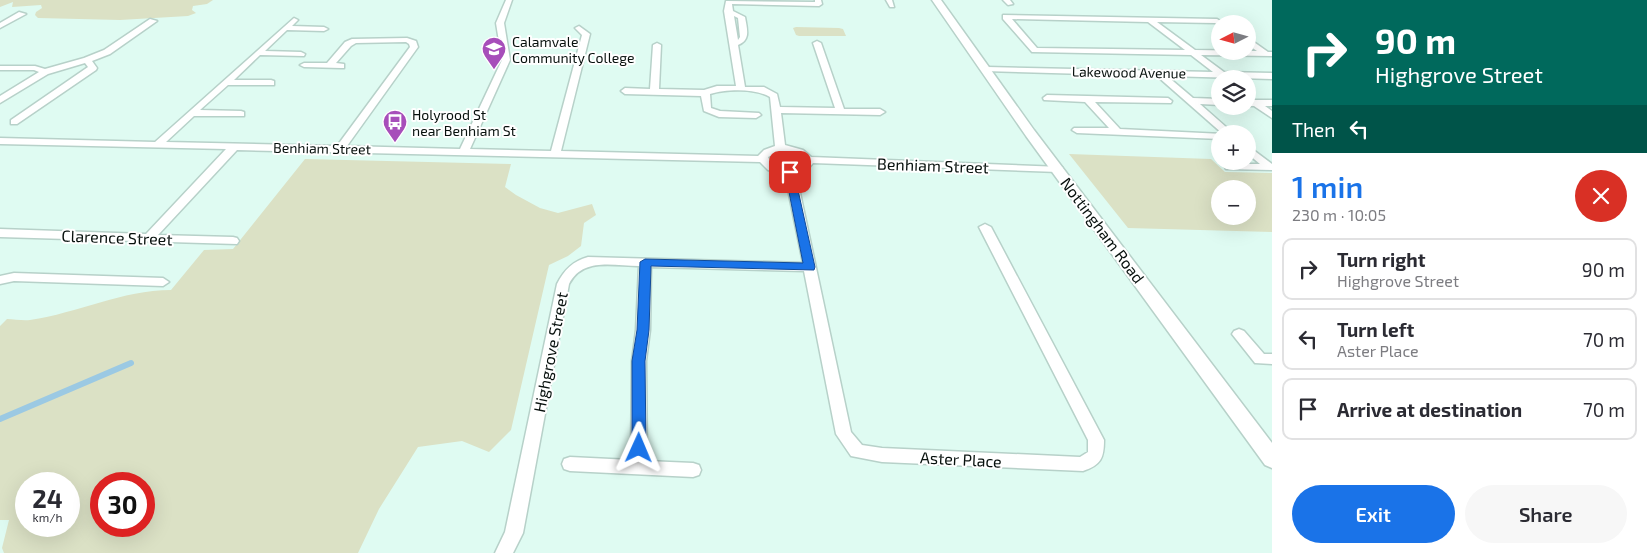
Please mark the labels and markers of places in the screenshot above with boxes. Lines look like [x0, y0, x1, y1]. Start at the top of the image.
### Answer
place label: Calamvale Community College [512, 33, 635, 66]
school or university icon: Calamvale Community College [481, 36, 507, 70]
place label: Holyrood St near Benhiam St [412, 106, 516, 139]
bus stop icon: Holyrood St near Benhiam St [382, 109, 408, 143]
pin [769, 151, 811, 193]

